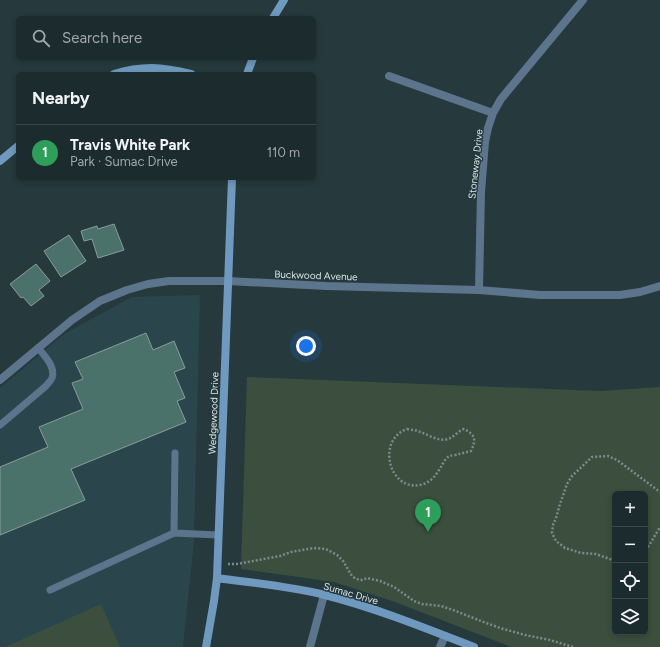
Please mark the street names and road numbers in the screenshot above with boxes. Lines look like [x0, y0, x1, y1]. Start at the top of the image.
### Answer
street label: Stoneway Drive [465, 128, 486, 200]
street label: Buckwood Avenue [274, 268, 358, 283]
street label: Wedgewood Drive [206, 371, 221, 454]
street label: Sumac Drive [322, 579, 380, 608]

